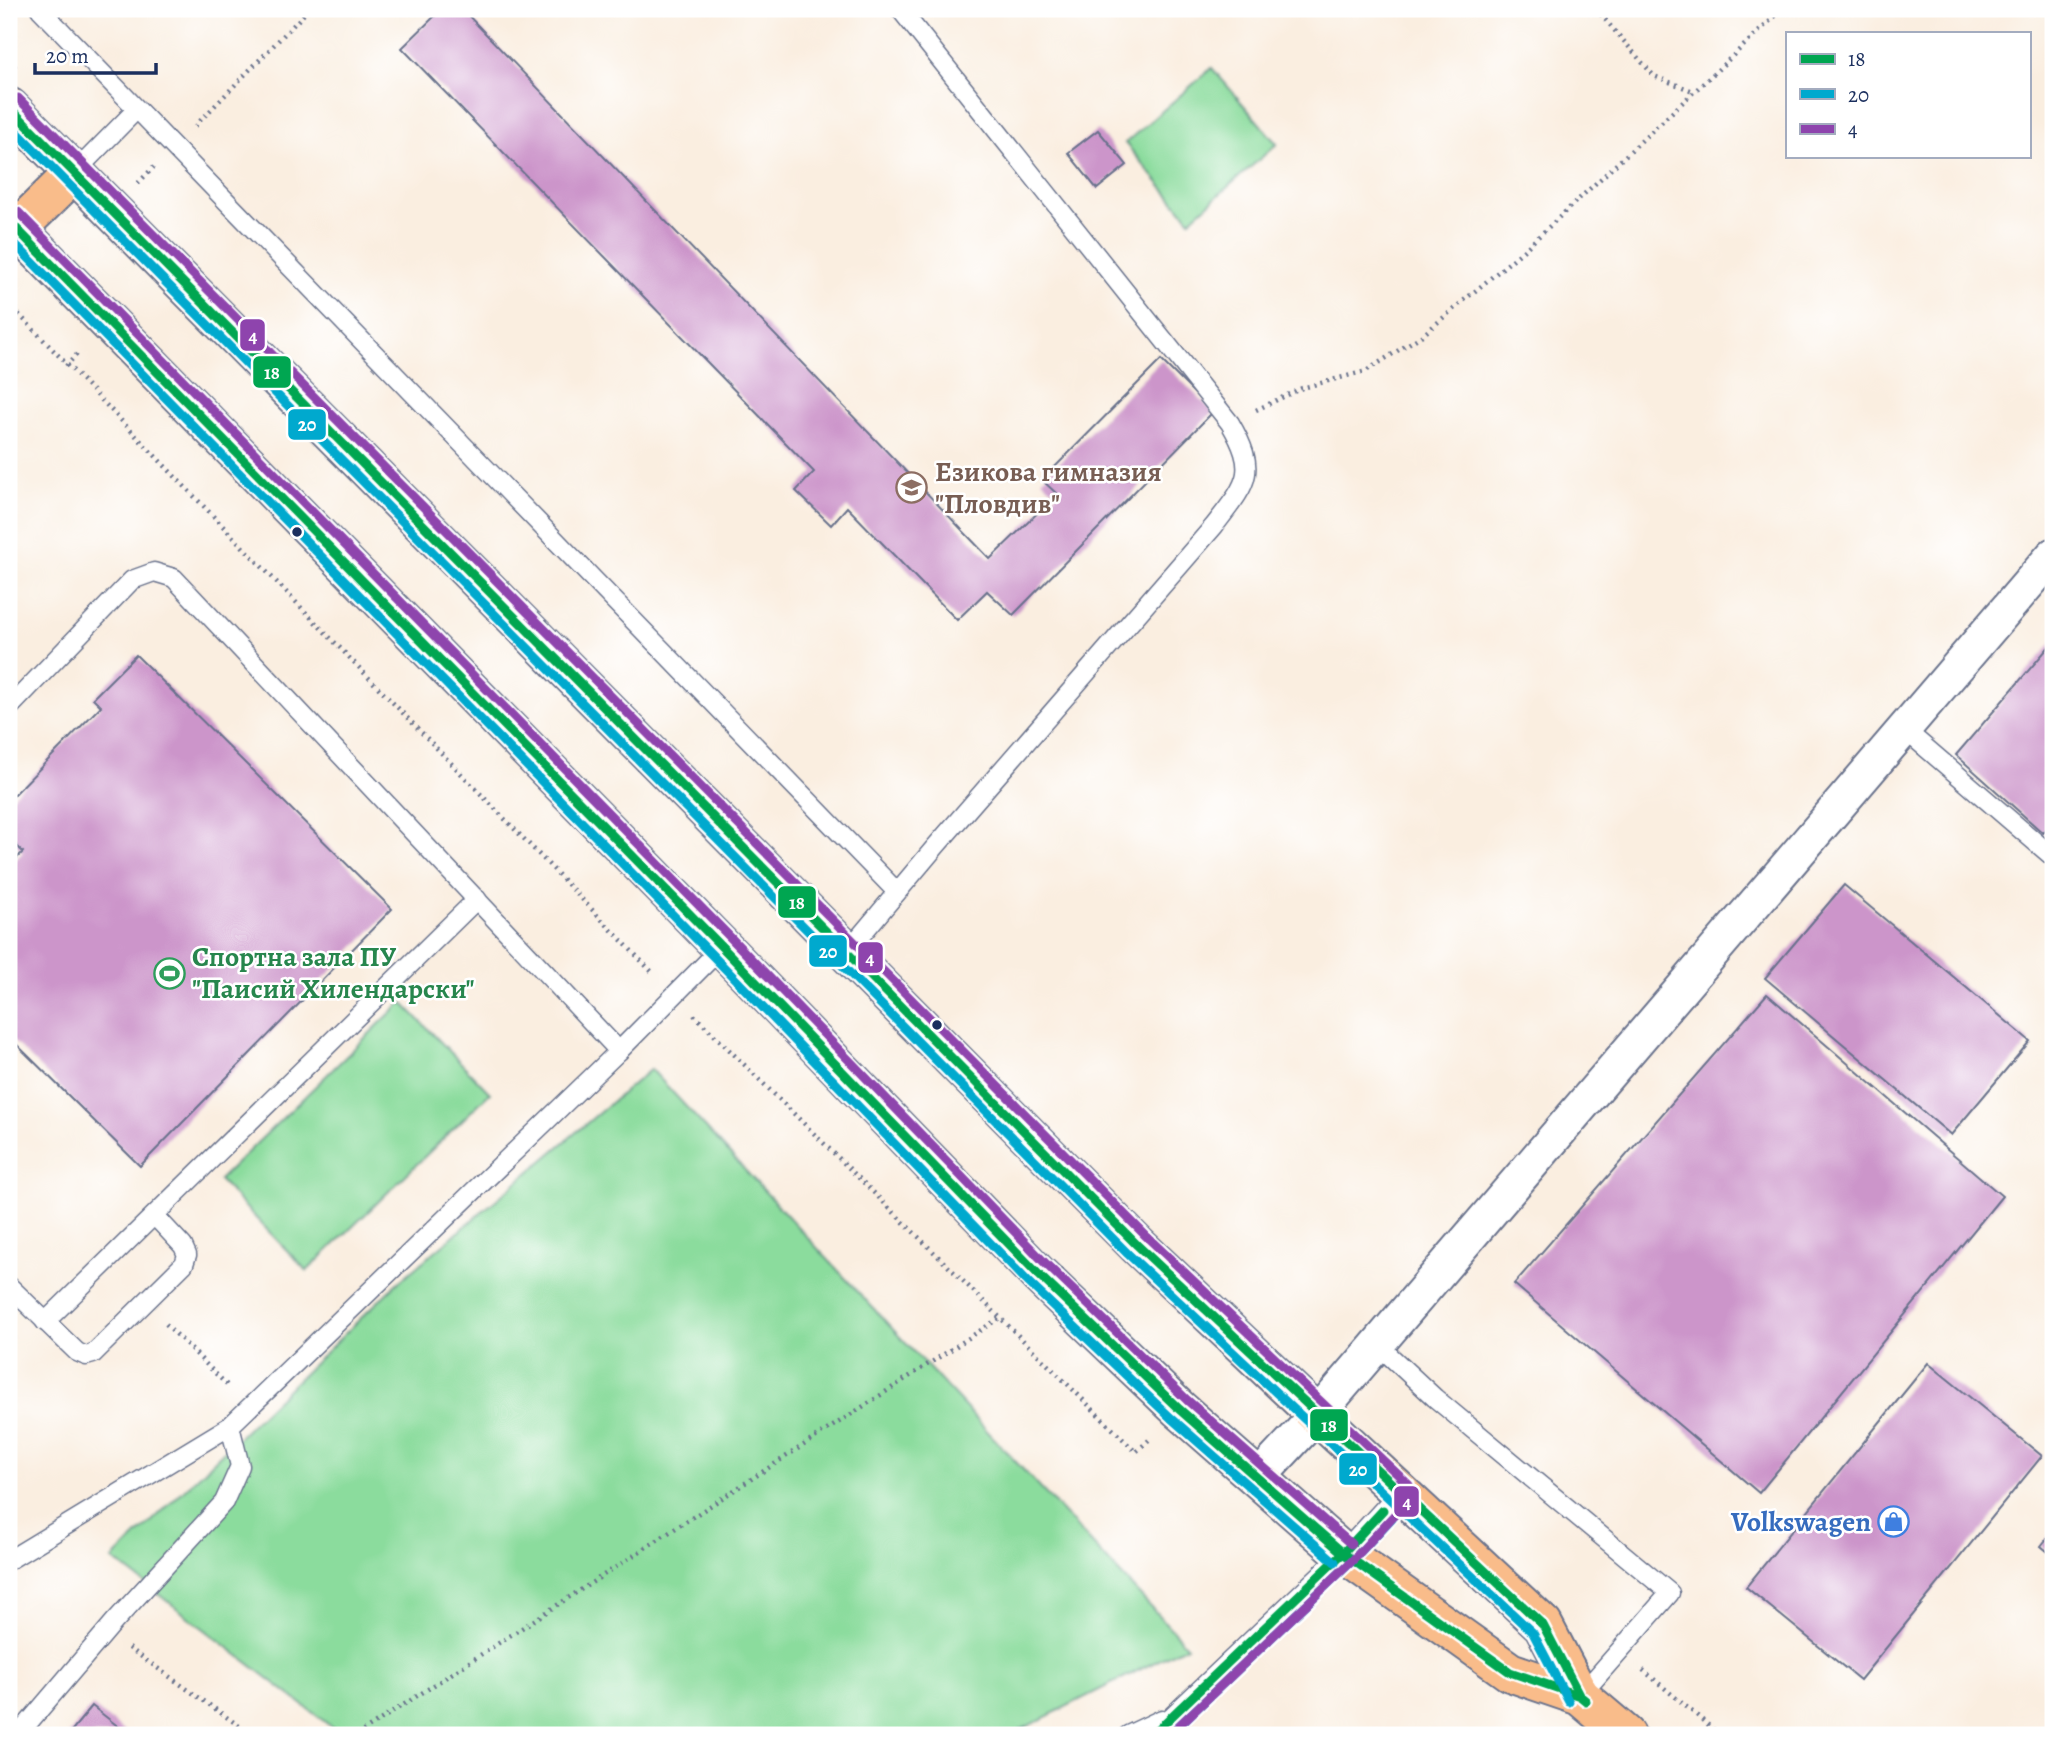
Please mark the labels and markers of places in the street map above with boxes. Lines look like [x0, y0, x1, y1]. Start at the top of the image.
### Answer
place label: Езикова гимназия "Пловдив" [935, 453, 1162, 523]
school or university icon: Езикова гимназия "Пловдив" [895, 471, 929, 505]
unlabelled marker [290, 525, 304, 539]
place label: Спортна зала ПУ "Паисий Хилендарски" [192, 938, 475, 1008]
sports icon: Спортна зала ПУ "Паисий Хилендарски" [152, 956, 186, 990]
unlabelled marker [930, 1018, 944, 1032]
place label: Volkswagen [1730, 1503, 1871, 1541]
shop icon: Volkswagen [1877, 1505, 1911, 1539]

